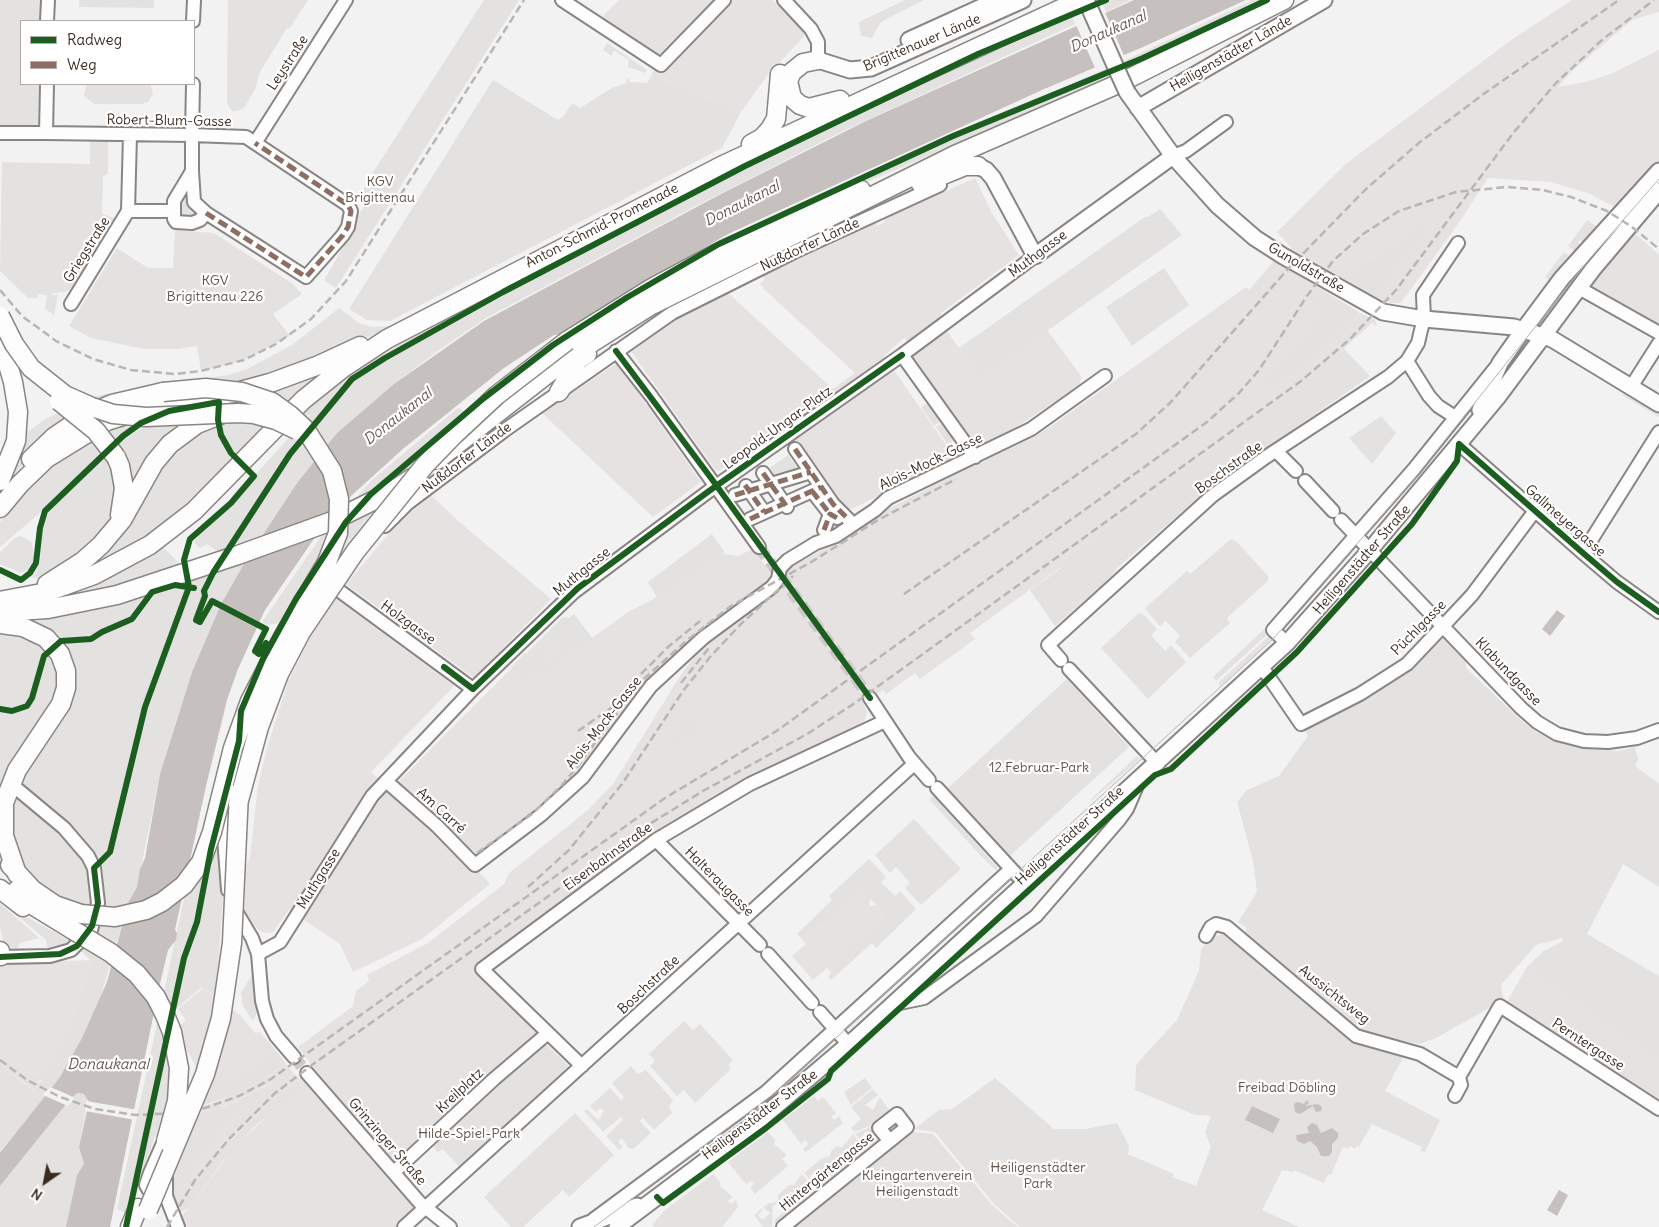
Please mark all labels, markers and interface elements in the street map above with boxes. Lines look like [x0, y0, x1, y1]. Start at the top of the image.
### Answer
water label: Donaukanal [1067, 7, 1149, 57]
street label: Brigittenauer Lände [861, 11, 983, 75]
street label: Heiligenstädter Lände [1167, 12, 1295, 96]
legend [20, 20, 195, 85]
text: Radweg [67, 30, 122, 49]
street label: Leystraße [264, 32, 312, 94]
text: Weg [67, 55, 97, 74]
street label: Robert-Blum-Gasse [106, 112, 232, 130]
park label: KGV Brigittenau [345, 174, 415, 206]
water label: Donaukanal [702, 177, 782, 231]
street label: Anton-Schmid-Promenade [523, 180, 681, 272]
street label: Griegstraße [60, 214, 114, 286]
street label: Nußdorfer Lände [758, 215, 862, 275]
street label: Muthgasse [1006, 227, 1070, 281]
street label: Gunoldstraße [1265, 239, 1347, 297]
park label: KGV Brigittenau 226 [167, 273, 263, 306]
street label: Leopold-Ungar-Platz [720, 383, 836, 473]
water label: Donaukanal [360, 385, 436, 449]
street label: Nußdorfer Lände [419, 419, 515, 497]
street label: Alois-Mock-Gasse [877, 430, 985, 494]
street label: Boschstraße [1192, 438, 1266, 498]
street label: Gallmeyergasse [1521, 481, 1609, 561]
street label: Heiligenstädter Straße [1310, 502, 1414, 618]
street label: Muthgasse [550, 544, 614, 600]
street label: Holzgasse [377, 597, 439, 649]
street label: Püchlgasse [1388, 597, 1450, 659]
street label: Klabundgasse [1471, 634, 1545, 710]
street label: Alois-Mock-Gasse [563, 673, 645, 773]
park label: 12.Februar-Park [989, 760, 1089, 776]
street label: Heiligenstädter Straße [1012, 783, 1128, 889]
street label: Am Carré [413, 785, 469, 837]
street label: Eisenbahnstraße [561, 819, 655, 895]
street label: Halteraugasse [681, 844, 757, 920]
street label: Muthgasse [294, 846, 344, 912]
street label: Boschstraße [615, 952, 683, 1018]
street label: Aussichtsweg [1295, 962, 1373, 1028]
street label: Perntergasse [1549, 1015, 1627, 1075]
water label: Donaukanal [67, 1056, 149, 1074]
street label: Kreilplatz [433, 1065, 487, 1117]
street label: Heiligenstädter Straße [699, 1066, 821, 1164]
park label: Freibad Döbling [1238, 1080, 1336, 1096]
street label: Grinzinger Straße [344, 1095, 430, 1189]
park label: Hilde-Spiel-Park [418, 1126, 520, 1142]
street label: Hintergärtengasse [776, 1129, 878, 1215]
north arrow [20, 1157, 70, 1207]
park label: Heiligenstädter Park [990, 1160, 1086, 1192]
park label: Kleingartenverein Heiligenstadt [862, 1168, 972, 1200]
text: N [28, 1184, 46, 1205]

